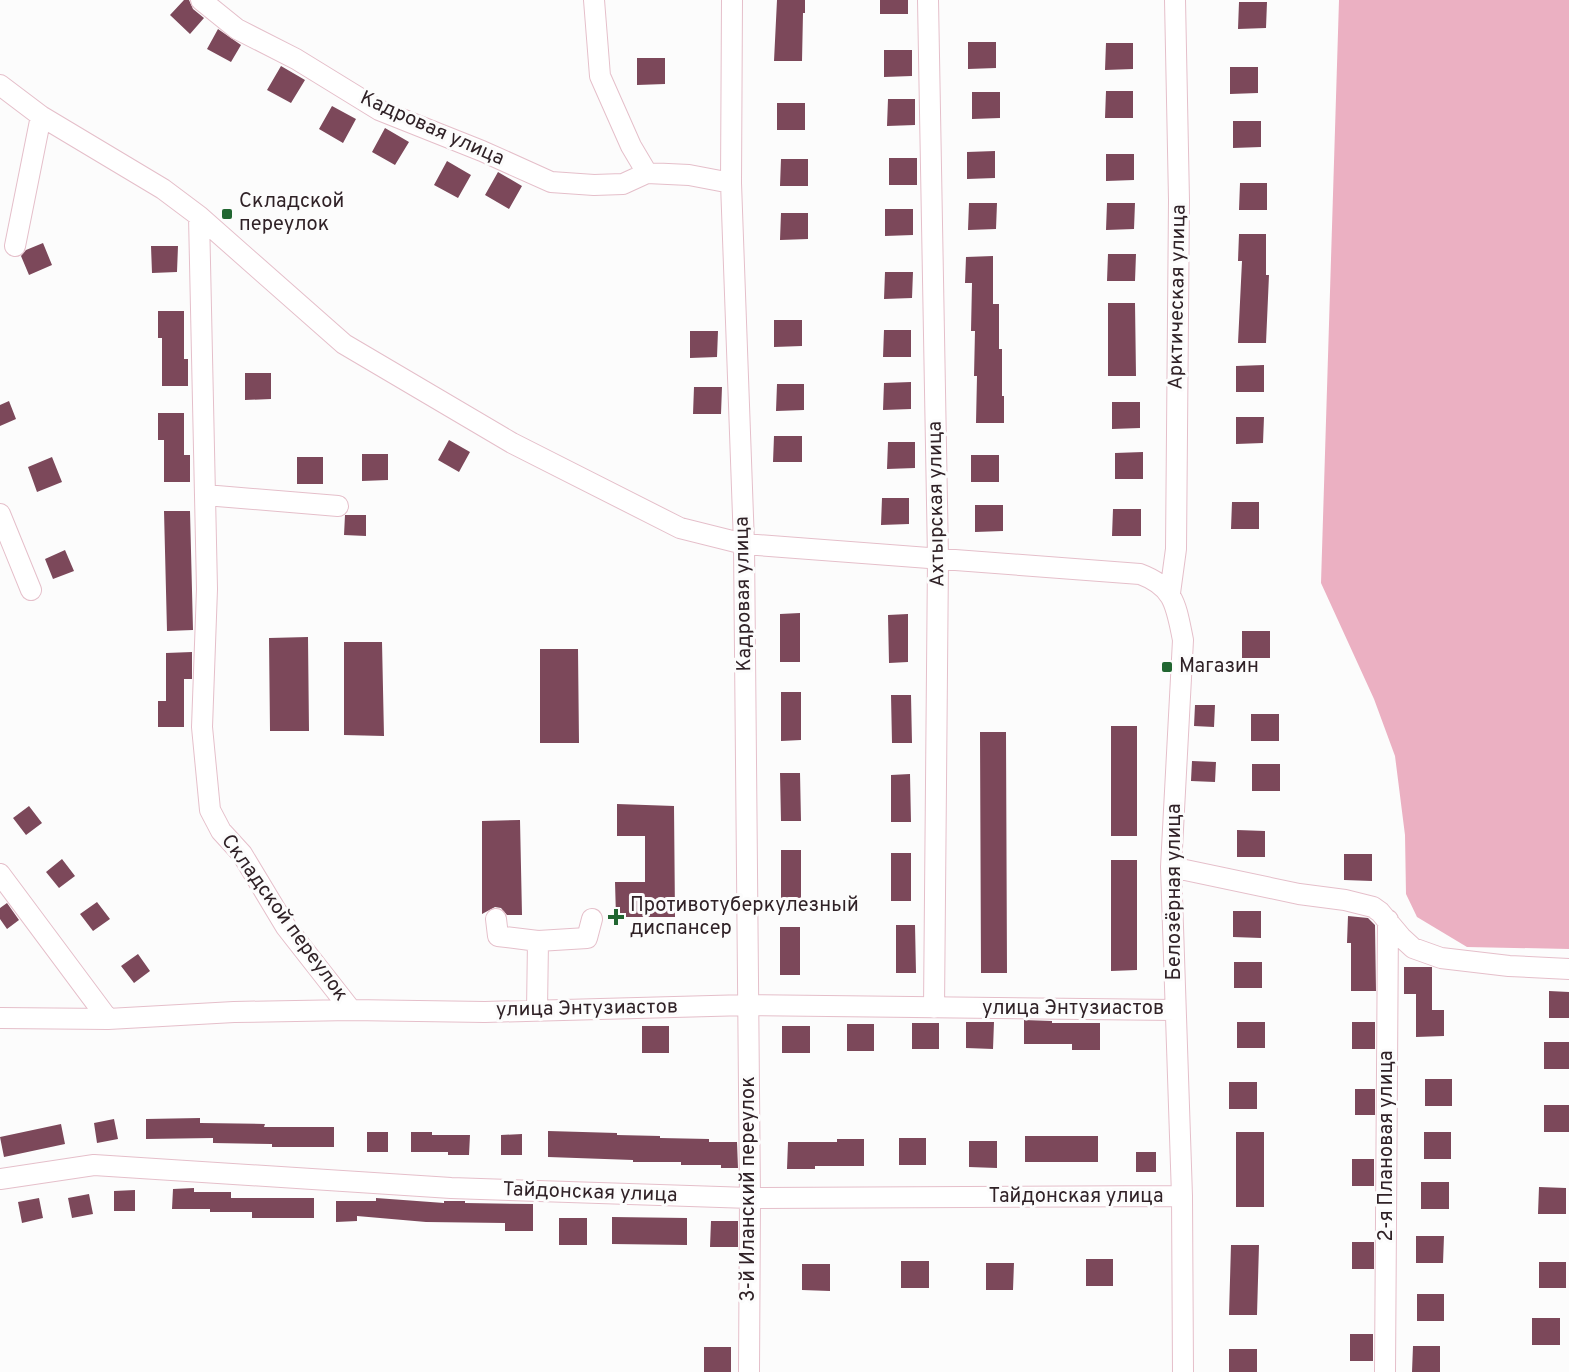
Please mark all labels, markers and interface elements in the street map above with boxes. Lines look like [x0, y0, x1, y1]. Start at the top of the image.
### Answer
street label: Кадровая улица [356, 86, 508, 172]
place label: Складской переулок [239, 189, 344, 238]
street label: Арктическая улица [1163, 204, 1193, 390]
marker: Складской переулок [220, 207, 234, 221]
street label: Ахтырская улица [923, 421, 951, 587]
street label: Кадровая улица [730, 516, 758, 672]
place label: Магазин [1179, 654, 1259, 680]
marker: Магазин [1160, 660, 1174, 674]
street label: Белозёрная улица [1162, 804, 1188, 980]
street label: Складской переулок [215, 829, 353, 1007]
place label: Противотуберкулезный диспансер [630, 893, 859, 942]
marker: Противотуберкулезный диспансер [607, 908, 625, 926]
street label: улица Энтузиастов [496, 994, 678, 1024]
street label: улица Энтузиастов [982, 996, 1164, 1022]
street label: 2-я Плановая улица [1374, 1050, 1400, 1242]
street label: 3-й Иланский переулок [736, 1076, 762, 1302]
street label: Тайдонская улица [502, 1177, 678, 1209]
street label: Тайдонская улица [989, 1184, 1163, 1210]

